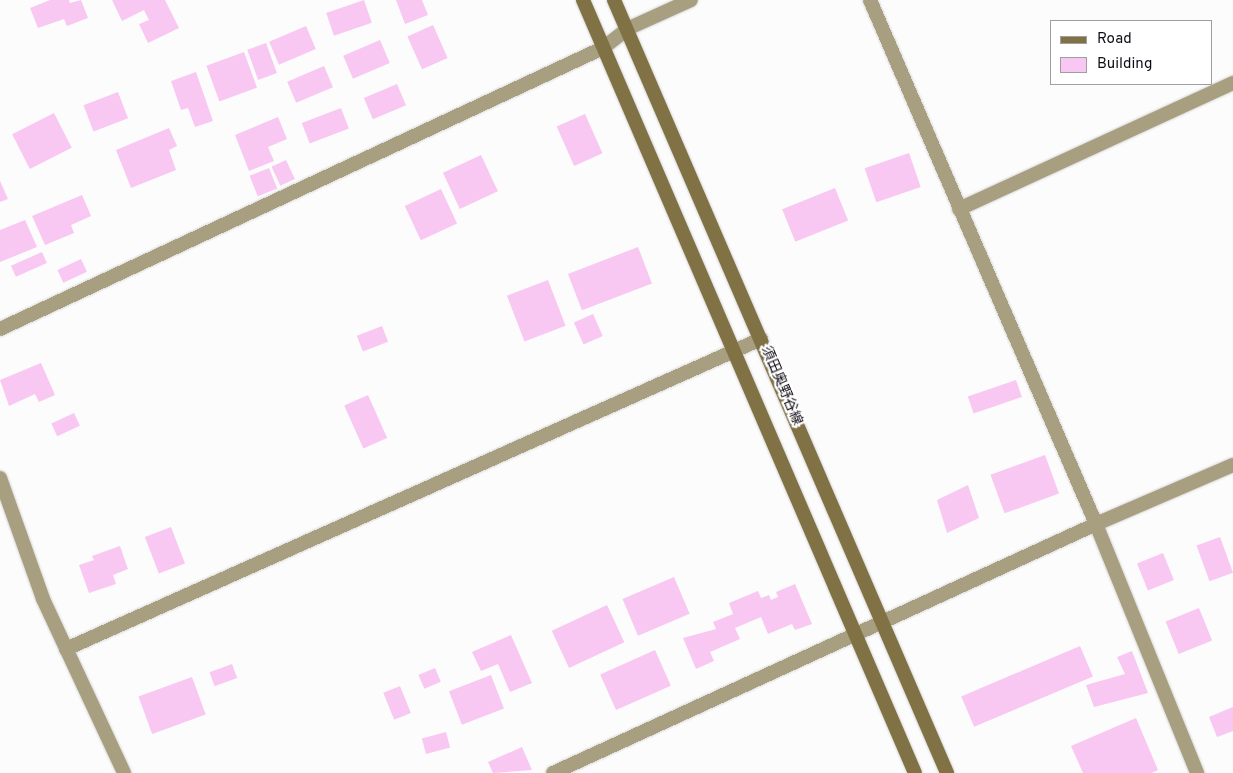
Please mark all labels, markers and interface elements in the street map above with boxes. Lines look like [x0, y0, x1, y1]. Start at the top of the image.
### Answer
legend [1050, 20, 1213, 85]
text: Road [1097, 30, 1132, 49]
text: Building [1097, 55, 1152, 74]
street label: 須田奥野谷線 [757, 344, 805, 428]

